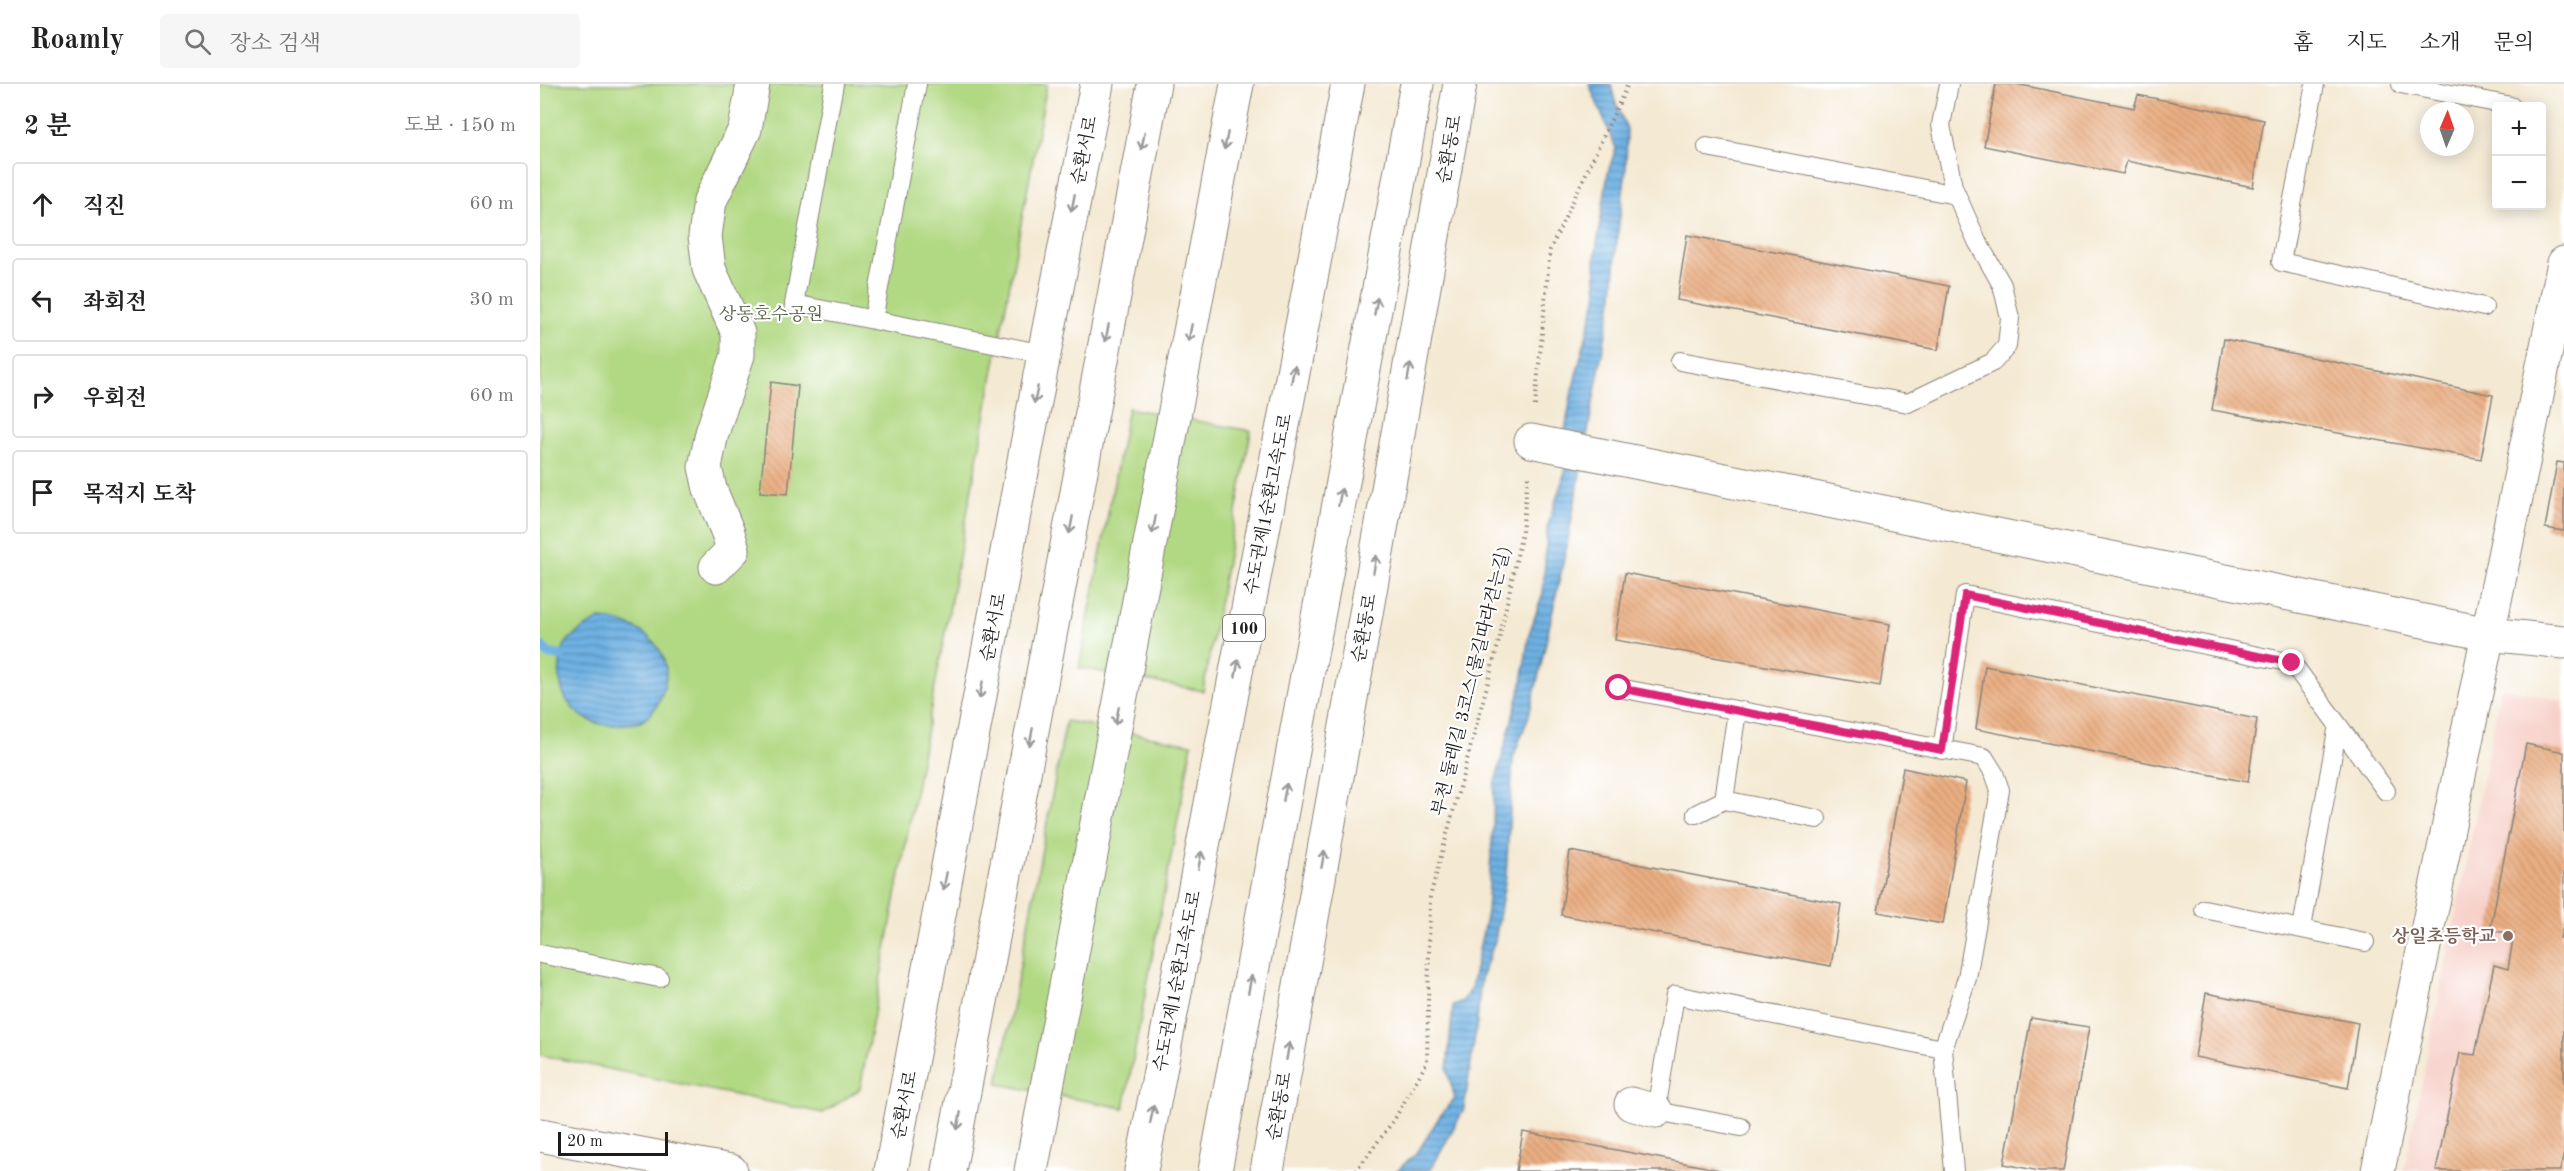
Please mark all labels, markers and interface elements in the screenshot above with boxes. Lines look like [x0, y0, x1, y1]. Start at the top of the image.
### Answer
search box [160, 14, 580, 68]
icon: search [181, 25, 214, 58]
text: Roamly [30, 27, 124, 55]
text: 장소 검색 [229, 33, 321, 55]
text: 홈 [2293, 33, 2313, 54]
text: 지도 [2346, 33, 2387, 54]
text: 소개 [2420, 33, 2460, 54]
text: 문의 [2493, 33, 2534, 54]
north arrow [2420, 102, 2474, 156]
map controls [2492, 102, 2546, 210]
button: + [2492, 102, 2546, 156]
street label: 순환동로 [1433, 113, 1465, 185]
text: 2 분 [24, 114, 71, 140]
street label: 순환서로 [1068, 114, 1100, 186]
text: 도보 · 150 m [404, 116, 516, 136]
one-way arrow [1137, 131, 1148, 151]
one-way arrow [1220, 131, 1231, 151]
button: − [2492, 156, 2546, 210]
icon: ahead [26, 188, 59, 221]
one-way arrow [1067, 193, 1078, 213]
text: 60 m [469, 194, 514, 214]
text: 직진 [83, 196, 126, 218]
icon: left [26, 284, 59, 317]
text: 30 m [469, 290, 514, 310]
text: 좌회전 [83, 292, 147, 314]
one-way arrow [1371, 296, 1382, 316]
park label: 상동호수공원 [719, 304, 823, 324]
one-way arrow [1101, 323, 1112, 342]
one-way arrow [1184, 323, 1195, 342]
one-way arrow [1404, 363, 1415, 382]
one-way arrow [1288, 364, 1299, 384]
icon: right [26, 380, 59, 413]
one-way arrow [1030, 384, 1041, 404]
text: 60 m [469, 386, 514, 406]
text: 우회전 [83, 388, 147, 410]
street label: 수도권제1순환고속도로 [1241, 412, 1295, 596]
icon: arrive [26, 476, 59, 509]
text: 목적지 도착 [83, 484, 195, 506]
one-way arrow [1335, 488, 1346, 508]
one-way arrow [1065, 514, 1076, 534]
one-way arrow [1148, 514, 1159, 534]
street label: 부천 둘레길 3코스(물길따라걷는길) [1429, 544, 1514, 818]
one-way arrow [1370, 555, 1381, 574]
street label: 순환서로 [977, 591, 1009, 663]
street label: 순환동로 [1348, 592, 1380, 664]
road number: 100 [1223, 615, 1265, 641]
route end [2278, 649, 2304, 675]
one-way arrow [1232, 659, 1243, 679]
route start [1605, 674, 1631, 700]
one-way arrow [975, 679, 986, 699]
one-way arrow [1111, 706, 1122, 726]
one-way arrow [1025, 727, 1036, 746]
one-way arrow [1280, 783, 1291, 803]
one-way arrow [1317, 850, 1328, 870]
one-way arrow [1195, 851, 1206, 870]
one-way arrow [939, 871, 950, 891]
street label: 수도권제1순환고속도로 [1150, 889, 1204, 1073]
place label: 상일초등학교 [2392, 926, 2497, 946]
marker: 상일초등학교 [2501, 929, 2515, 943]
one-way arrow [1245, 975, 1256, 994]
one-way arrow [1283, 1042, 1294, 1062]
street label: 순환서로 [888, 1069, 920, 1141]
street label: 순환동로 [1263, 1070, 1295, 1142]
one-way arrow [1147, 1104, 1158, 1124]
one-way arrow [953, 1110, 964, 1130]
scale bar [558, 1129, 668, 1156]
text: 20 m [567, 1134, 603, 1150]

